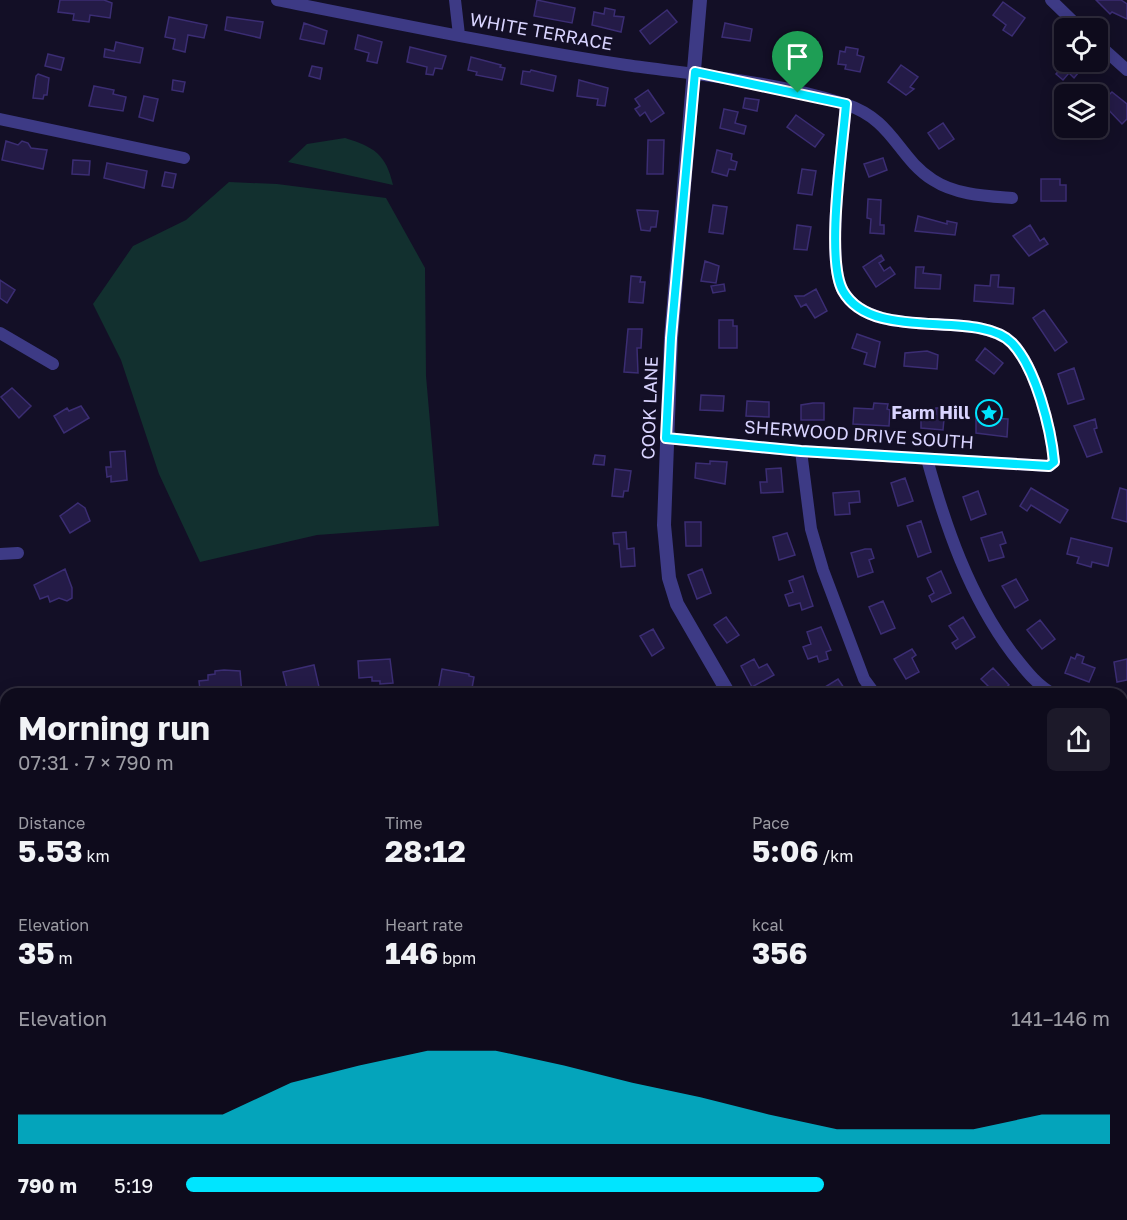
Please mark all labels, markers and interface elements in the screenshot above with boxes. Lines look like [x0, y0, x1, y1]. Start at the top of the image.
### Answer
street label: WHITE TERRACE [468, 8, 614, 54]
map controls [1054, 18, 1108, 138]
button: locate [1054, 18, 1108, 72]
pin [772, 31, 823, 93]
icon: arrive [781, 40, 814, 73]
button: layers [1054, 84, 1108, 138]
street label: COOK LANE [636, 356, 662, 460]
place icon: Farm Hill [974, 398, 1004, 428]
place label: Farm Hill [891, 401, 970, 423]
street label: SHERWOOD DRIVE SOUTH [744, 415, 975, 453]
text: Morning run [18, 708, 210, 747]
button: share [1047, 708, 1110, 771]
text: 07:31 · 7 × 790 m [18, 750, 174, 774]
text: Distance [18, 813, 85, 833]
text: Time [385, 813, 423, 833]
text: Pace [752, 813, 789, 833]
text: 5.53 [18, 833, 83, 869]
text: 28:12 [385, 833, 466, 869]
text: 5:06 [752, 833, 818, 869]
text: km [83, 846, 110, 866]
text: /km [818, 846, 853, 866]
text: Elevation [18, 915, 89, 935]
text: Heart rate [385, 915, 463, 935]
text: kcal [752, 915, 784, 935]
text: 35 [18, 935, 55, 971]
text: 146 [385, 935, 438, 971]
text: 356 [752, 935, 808, 971]
text: m [55, 948, 73, 968]
text: bpm [438, 948, 476, 968]
text: Elevation [18, 1006, 107, 1030]
text: 141–146 m [1011, 1006, 1110, 1030]
text: 790 m [18, 1173, 77, 1197]
text: 5:19 [114, 1173, 153, 1197]

